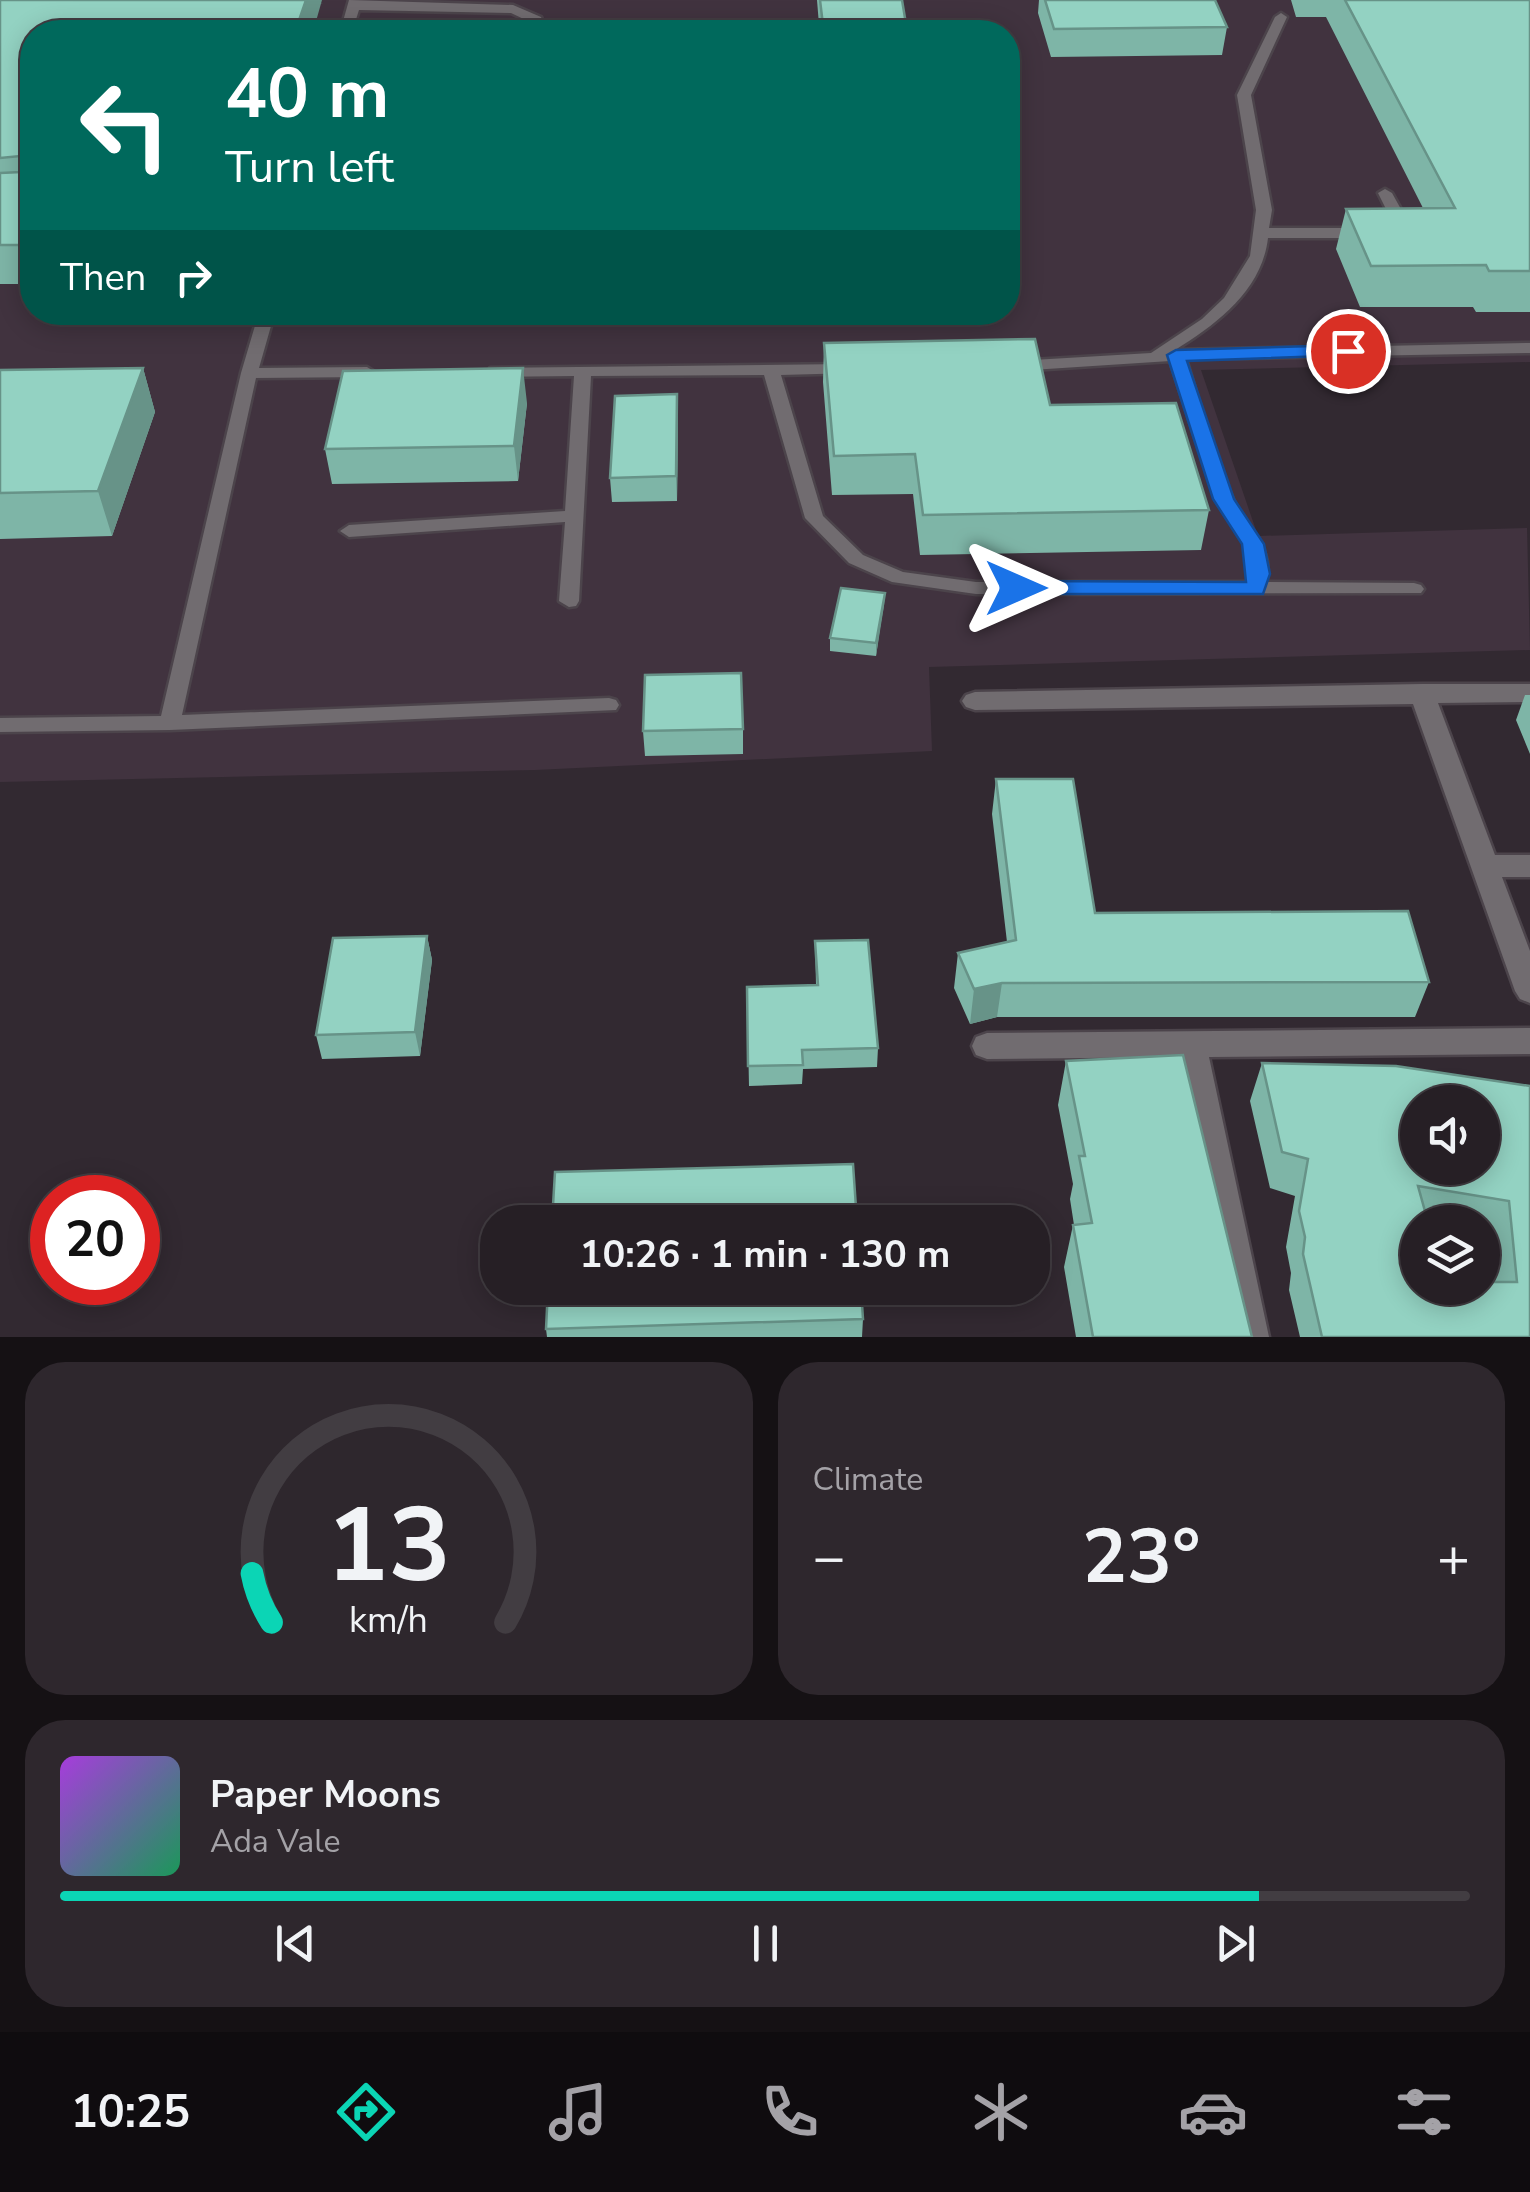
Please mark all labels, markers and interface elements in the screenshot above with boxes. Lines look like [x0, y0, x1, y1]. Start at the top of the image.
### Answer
text: 40 m [225, 46, 389, 142]
icon: left [60, 60, 190, 190]
text: Turn left [225, 137, 394, 198]
icon: right [166, 250, 221, 305]
text: Then [60, 252, 146, 303]
pin [1306, 309, 1391, 394]
icon: arrive [1321, 324, 1376, 379]
position arrow [964, 536, 1068, 640]
map controls [1400, 1085, 1500, 1305]
button: sound [1400, 1085, 1500, 1185]
speed limit sign: 20 [30, 1175, 160, 1305]
button: layers [1400, 1205, 1500, 1305]
text: 10:26 · 1 min · 130 m [580, 1229, 950, 1280]
text: Climate [813, 1458, 923, 1501]
text: 13 [326, 1475, 451, 1617]
text: 23° [1082, 1506, 1200, 1608]
text: − [813, 1520, 846, 1595]
text: + [1437, 1520, 1470, 1595]
text: km/h [349, 1596, 428, 1645]
text: Paper Moons [210, 1769, 441, 1820]
text: Ada Vale [210, 1820, 341, 1863]
icon: previous [268, 1916, 323, 1971]
icon: pause [738, 1916, 793, 1971]
icon: next [1208, 1916, 1263, 1971]
icon: directions [331, 2077, 401, 2147]
icon: music [543, 2077, 613, 2147]
icon: phone [755, 2077, 825, 2147]
icon: climate [966, 2077, 1036, 2147]
icon: car [1178, 2077, 1248, 2147]
icon: filters [1389, 2077, 1459, 2147]
text: 10:25 [71, 2082, 190, 2143]

